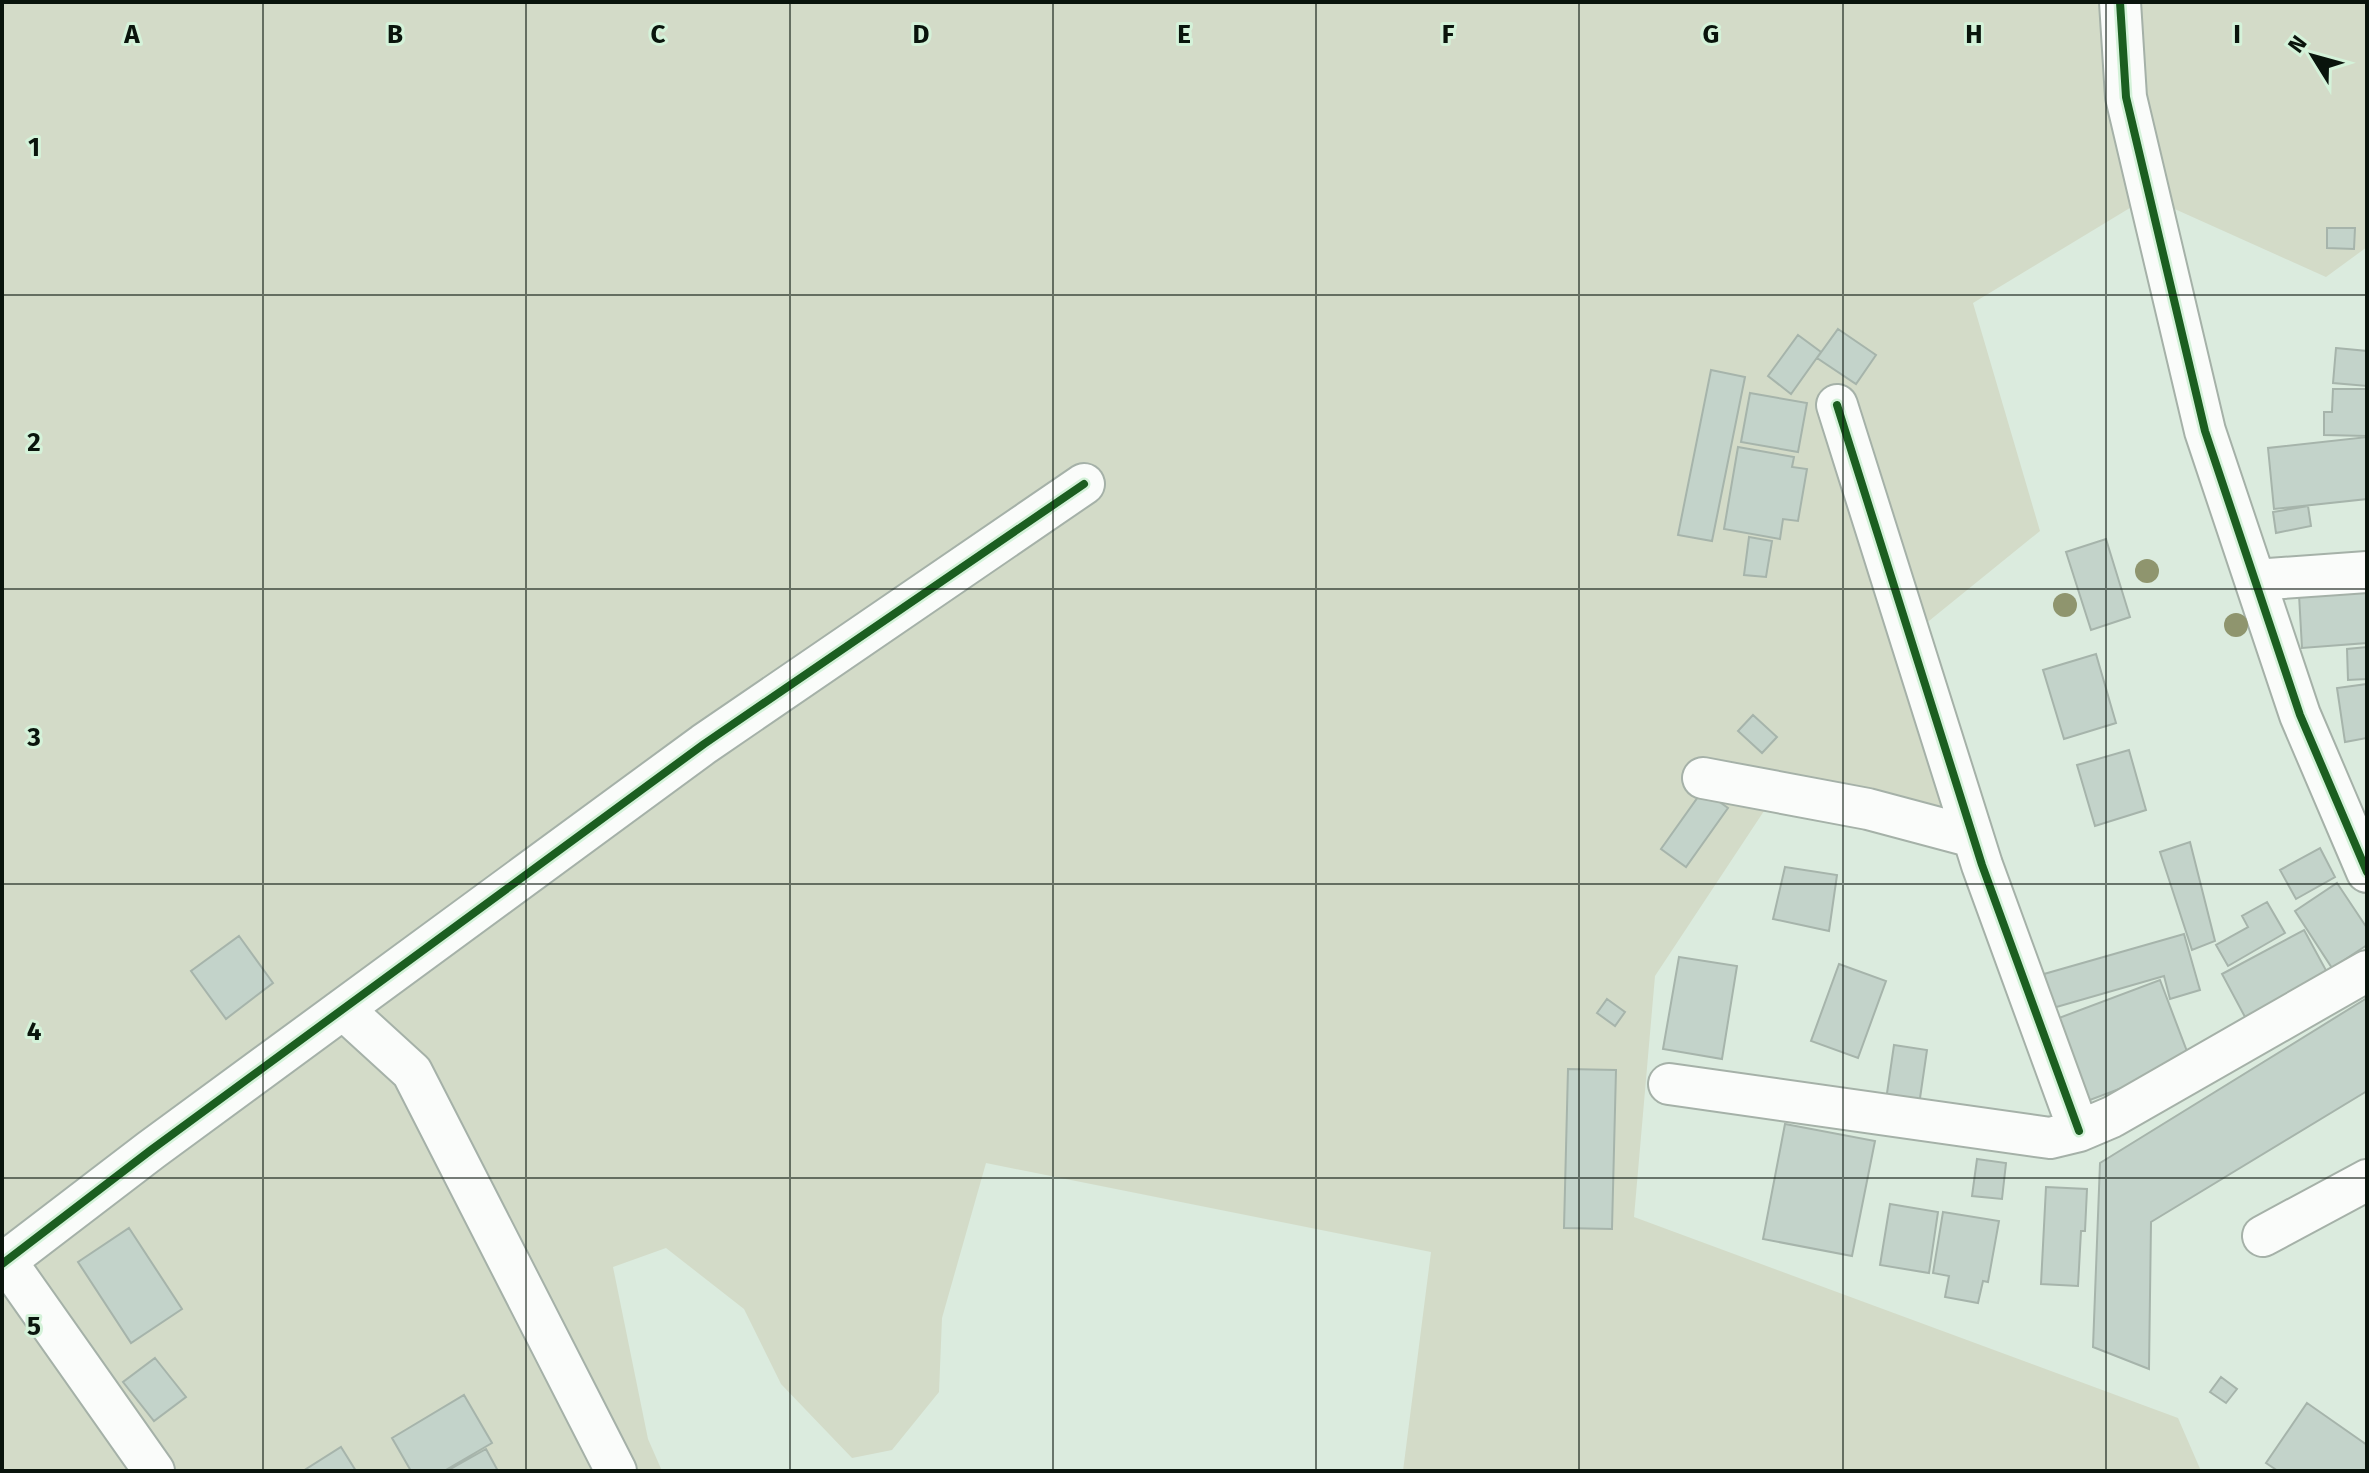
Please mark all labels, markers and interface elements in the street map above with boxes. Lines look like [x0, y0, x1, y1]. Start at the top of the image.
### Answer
north arrow [2273, 16, 2353, 96]
text: A [123, 19, 140, 50]
text: B [387, 19, 403, 50]
text: C [651, 19, 666, 50]
text: D [913, 19, 930, 50]
text: E [1177, 19, 1191, 50]
text: F [1442, 19, 1455, 50]
text: G [1703, 19, 1719, 50]
text: H [1965, 19, 1983, 50]
text: I [2233, 19, 2241, 50]
text: N [2282, 30, 2313, 58]
text: 1 [28, 132, 40, 163]
text: 2 [27, 427, 41, 458]
text: 3 [26, 722, 41, 753]
text: 4 [27, 1016, 42, 1047]
text: 5 [27, 1311, 41, 1342]

